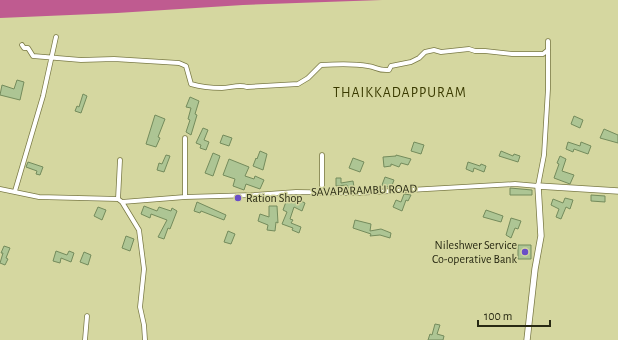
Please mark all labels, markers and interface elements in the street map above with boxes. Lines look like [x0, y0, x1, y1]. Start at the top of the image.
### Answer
district label: THAIKKADAPPURAM [333, 86, 467, 100]
street label: SAVAPARAMBU ROAD [311, 182, 417, 198]
place label: Ration Shop [246, 192, 302, 204]
marker: Ration Shop [233, 193, 243, 203]
place label: Nileshwer Service Co-operative Bank [432, 239, 518, 265]
marker: Nileshwer Service Co-operative Bank [520, 247, 530, 257]
scale bar [478, 302, 550, 328]
text: 100 m [484, 310, 512, 322]

